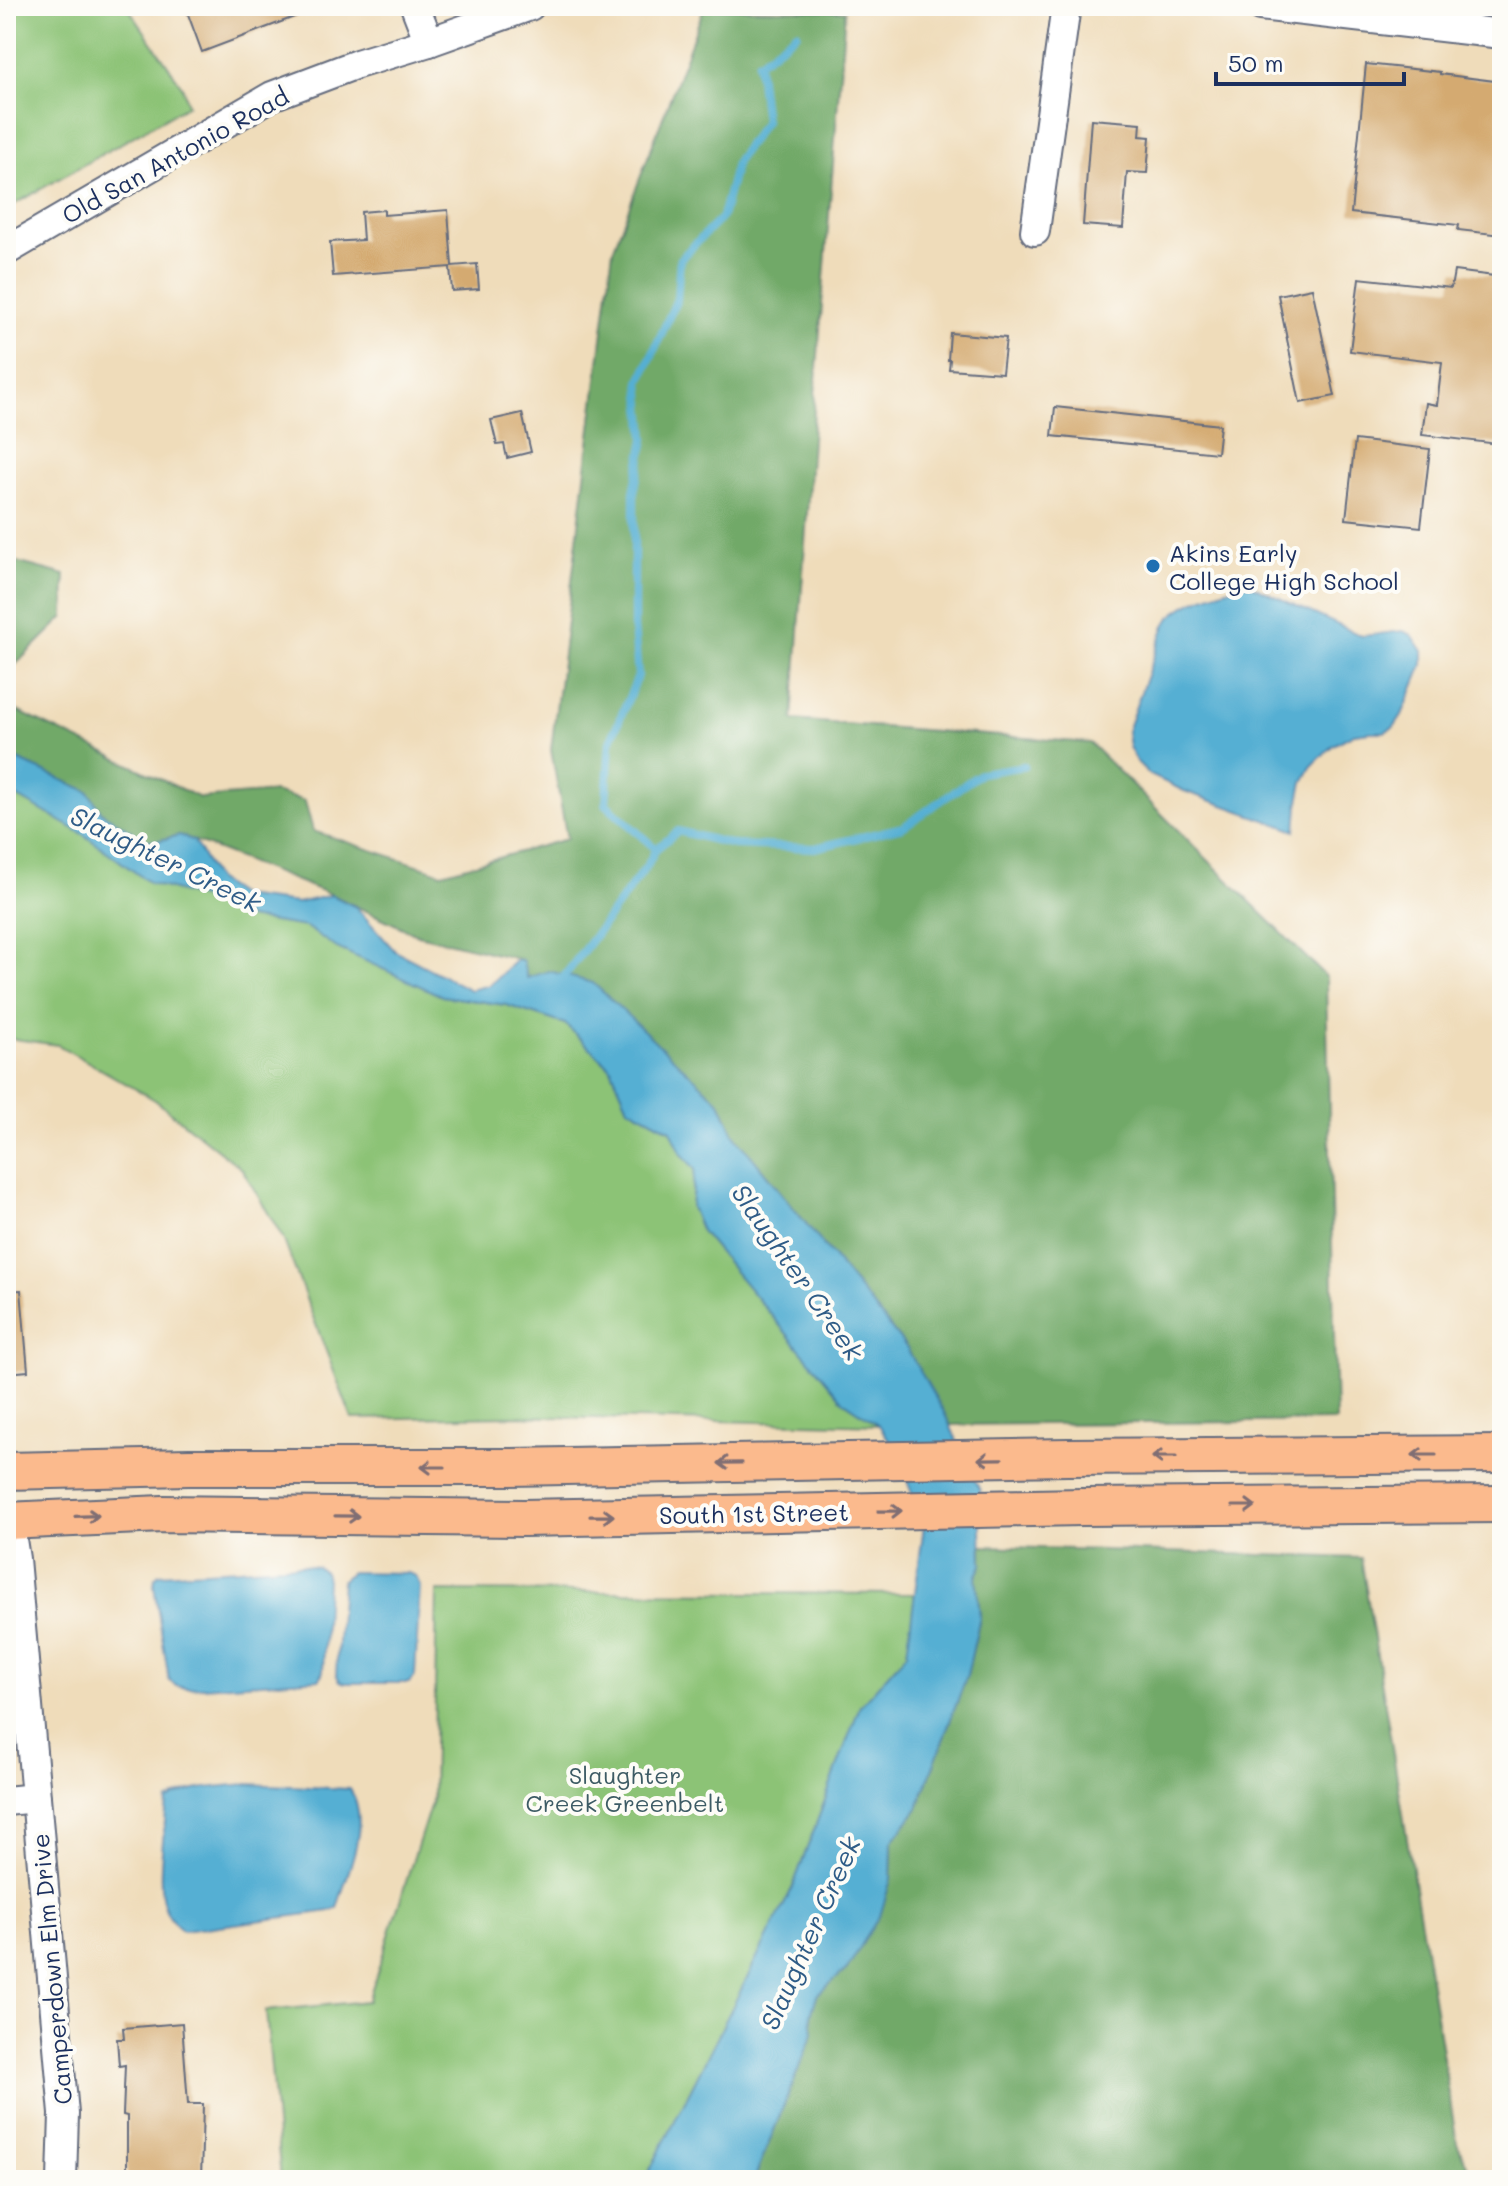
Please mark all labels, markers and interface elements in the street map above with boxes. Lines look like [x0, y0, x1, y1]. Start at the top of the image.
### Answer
scale bar [1216, 36, 1404, 86]
text: 50 m [1228, 47, 1284, 78]
street label: Old San Antonio Road [56, 80, 294, 230]
place label: Akins Early College High School [1169, 537, 1399, 596]
marker: Akins Early College High School [1144, 557, 1162, 575]
water label: Slaughter Creek [65, 798, 268, 920]
water label: Slaughter Creek [724, 1177, 872, 1368]
one-way arrow [1411, 1447, 1438, 1463]
one-way arrow [1151, 1449, 1178, 1465]
one-way arrow [977, 1451, 1004, 1466]
one-way arrow [717, 1456, 744, 1471]
one-way arrow [420, 1459, 447, 1475]
street label: South 1st Street [659, 1496, 849, 1530]
one-way arrow [1230, 1498, 1257, 1514]
one-way arrow [876, 1503, 903, 1518]
one-way arrow [333, 1508, 360, 1524]
one-way arrow [73, 1509, 100, 1524]
one-way arrow [588, 1509, 615, 1524]
park label: Slaughter Creek Greenbelt [526, 1759, 724, 1818]
water label: Slaughter Creek [752, 1830, 868, 2035]
street label: Camperdown Elm Drive [24, 1832, 78, 2106]

